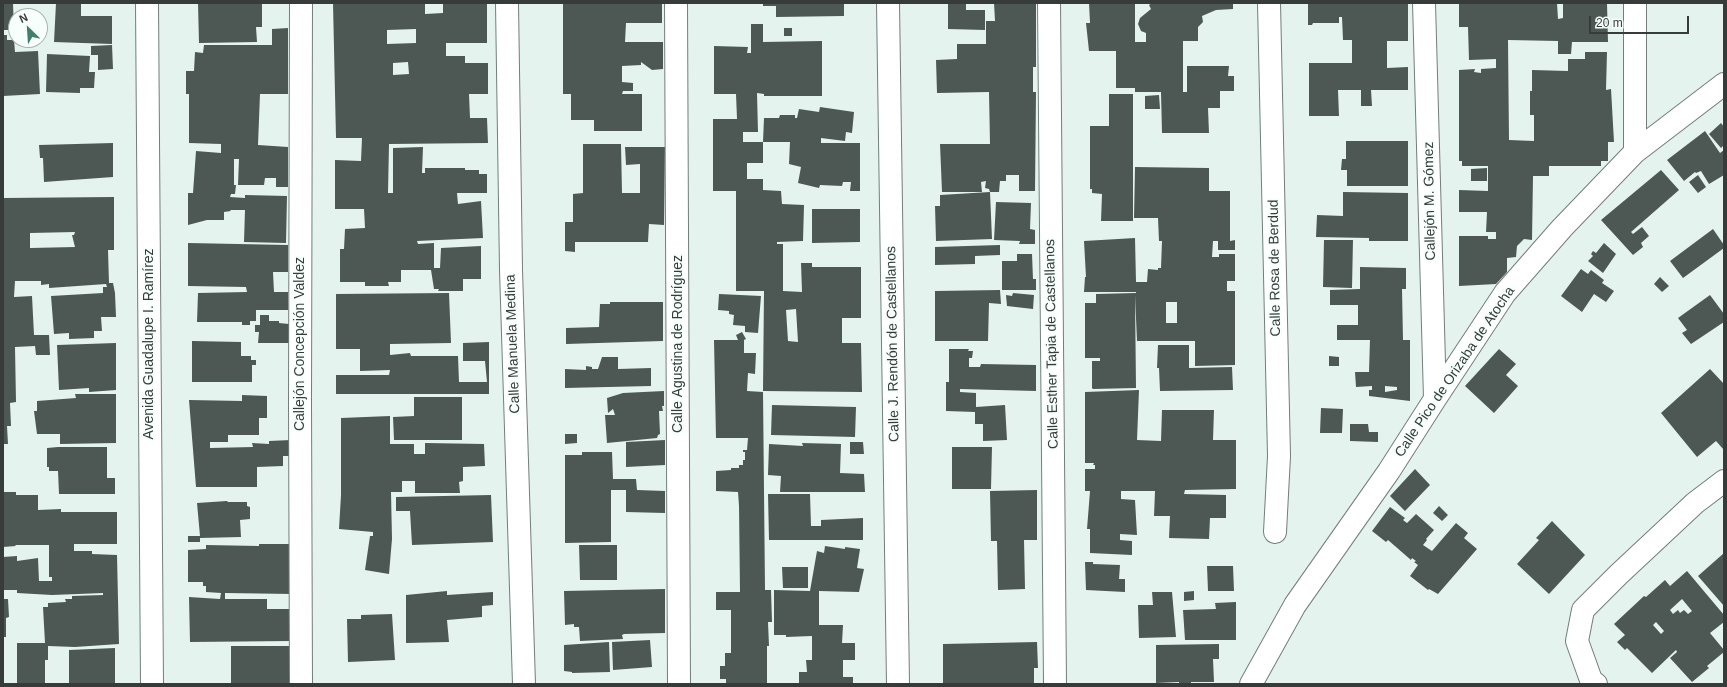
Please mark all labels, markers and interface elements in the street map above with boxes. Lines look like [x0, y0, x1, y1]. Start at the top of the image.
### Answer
north arrow [8, 8, 48, 48]
scale bar [1591, 8, 1691, 34]
text: N [17, 11, 29, 25]
text: 20 m [1596, 16, 1623, 30]
street label: Callejón M. Gómez [1421, 141, 1439, 261]
street label: Calle Rosa de Berdud [1265, 199, 1285, 337]
street label: Calle Esther Tapia de Castellanos [1042, 239, 1062, 449]
street label: Calle J. Rendón de Castellanos [883, 246, 903, 442]
street label: Avenida Guadalupe I. Ramírez [141, 248, 157, 440]
street label: Calle Agustina de Rodríguez [670, 255, 686, 433]
street label: Callejón Concepción Valdez [292, 257, 308, 431]
street label: Calle Manuela Medina [502, 274, 524, 414]
street label: Calle Pico de Orizaba de Atocha [1391, 283, 1519, 461]

